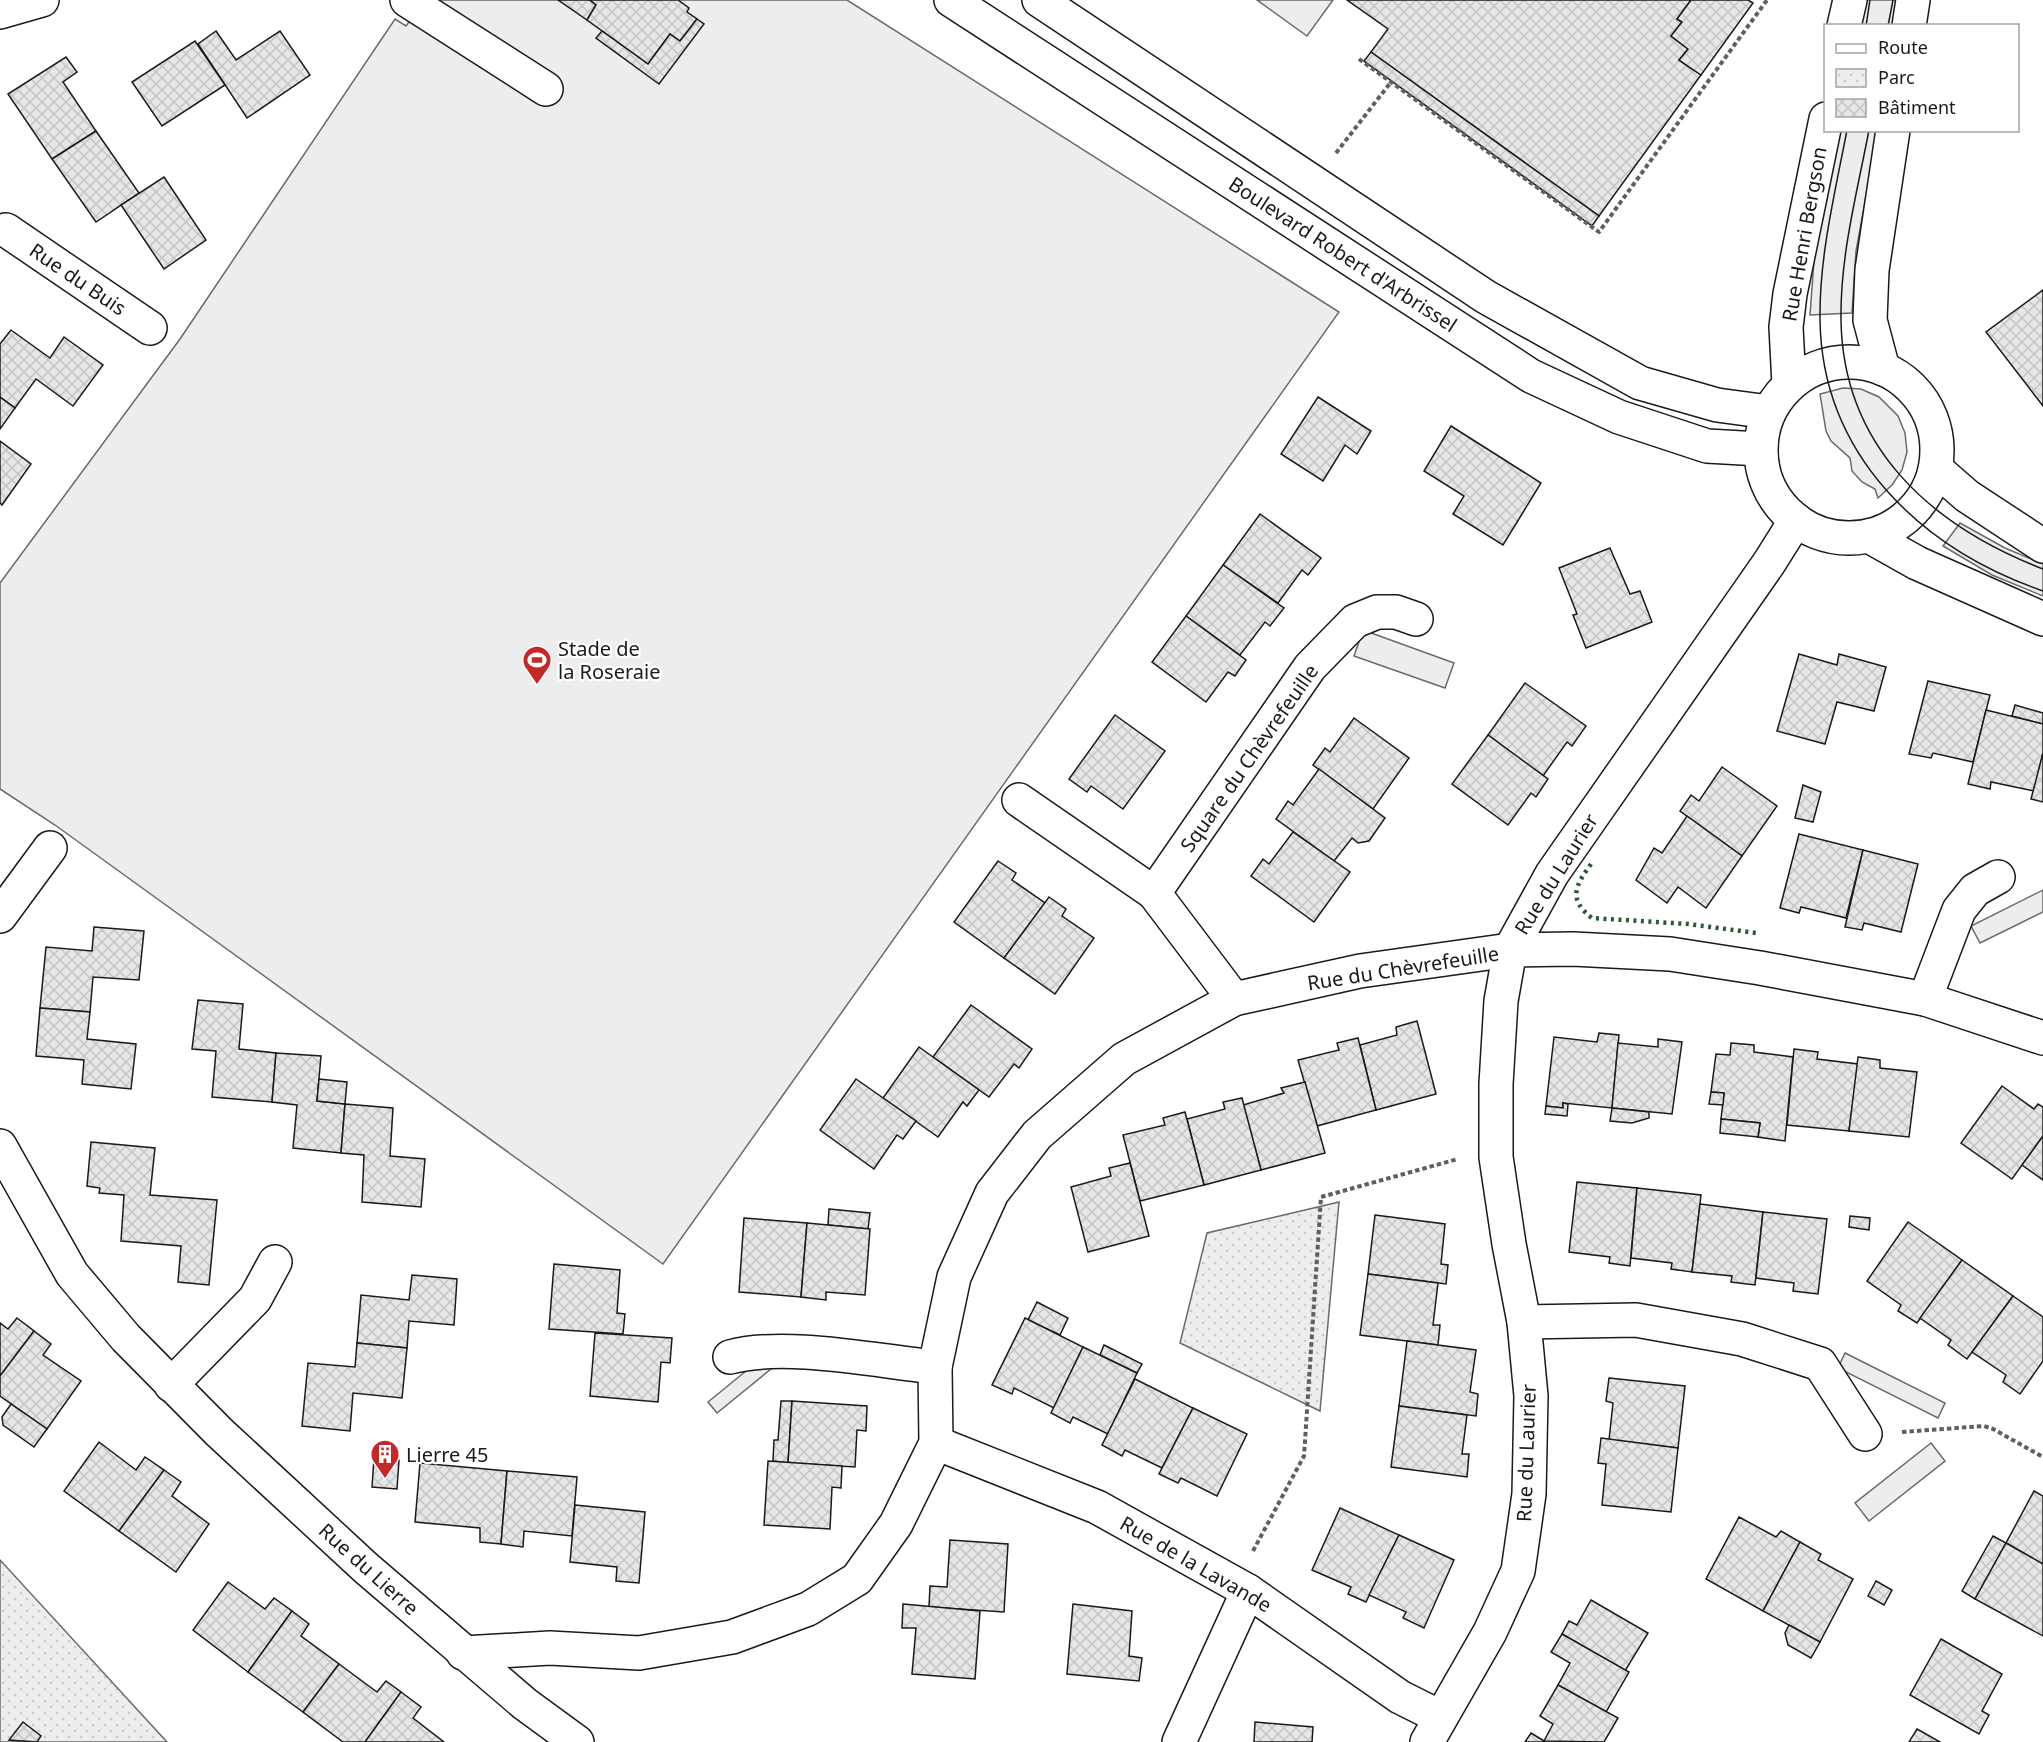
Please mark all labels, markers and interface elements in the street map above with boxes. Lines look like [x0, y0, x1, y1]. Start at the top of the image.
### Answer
legend [1824, 24, 2019, 132]
text: Route [1878, 35, 1928, 59]
text: Parc [1878, 65, 1915, 89]
text: Bâtiment [1878, 95, 1956, 119]
street label: Rue Henri Bergson [1775, 144, 1833, 324]
street label: Boulevard Robert d'Arbrissel [1224, 170, 1462, 338]
street label: Rue du Buis [24, 237, 132, 321]
place label: Stade de la Roseraie [558, 635, 661, 685]
sports icon: Stade de la Roseraie [521, 644, 553, 686]
street label: Square du Chèvrefeuille [1174, 659, 1324, 857]
street label: Rue du Laurier [1508, 808, 1604, 940]
street label: Rue du Chèvrefeuille [1305, 940, 1501, 996]
street label: Rue du Laurier [1510, 1383, 1542, 1523]
building icon: Lierre 45 [369, 1438, 401, 1480]
place label: Lierre 45 [406, 1441, 488, 1468]
street label: Rue de la Lavande [1115, 1510, 1277, 1618]
street label: Rue du Lierre [313, 1517, 425, 1621]

